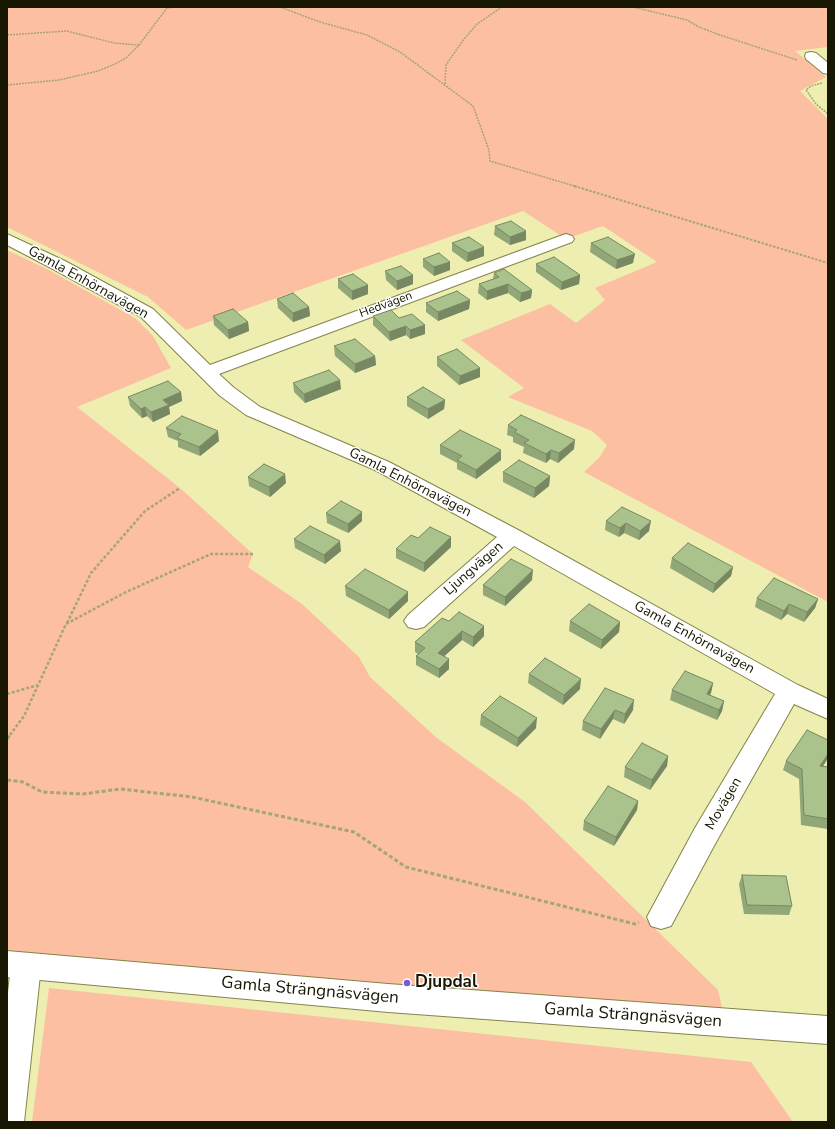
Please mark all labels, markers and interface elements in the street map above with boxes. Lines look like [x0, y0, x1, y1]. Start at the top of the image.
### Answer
street label: Gamla Enhörnavägen [25, 243, 151, 323]
street label: Hedvägen [358, 289, 414, 321]
street label: Gamla Enhörnavägen [346, 445, 474, 521]
street label: Ljungvägen [441, 539, 507, 599]
street label: Gamla Enhörnavägen [631, 598, 757, 678]
street label: Movägen [702, 775, 746, 833]
street label: Gamla Strängnäsvägen [220, 973, 400, 1009]
place label: Djupdal [415, 973, 477, 993]
marker: Djupdal [402, 978, 412, 988]
street label: Gamla Strängnäsvägen [543, 1000, 723, 1032]

